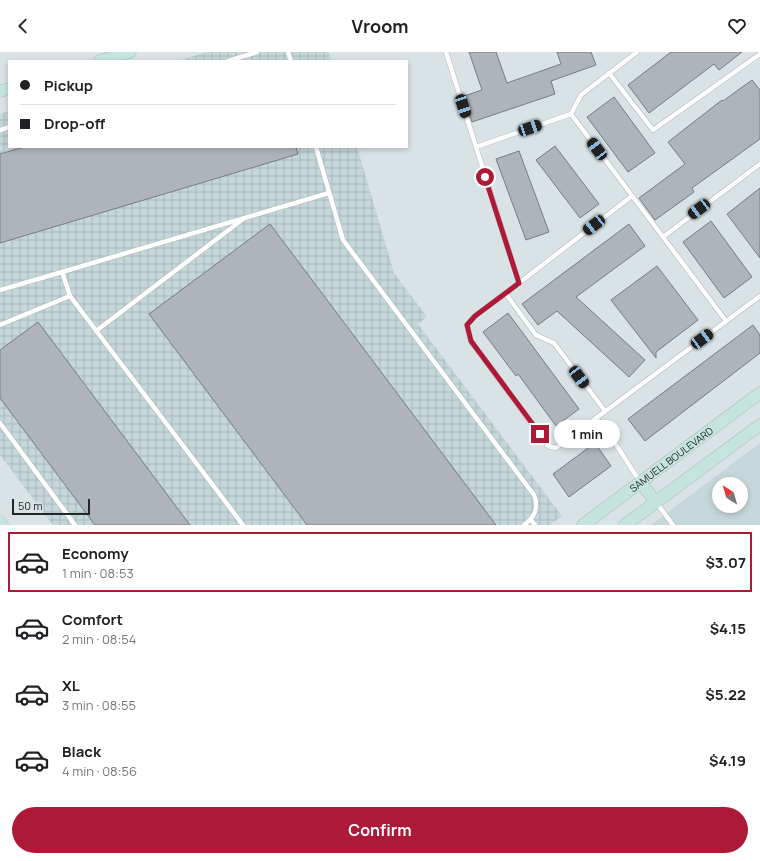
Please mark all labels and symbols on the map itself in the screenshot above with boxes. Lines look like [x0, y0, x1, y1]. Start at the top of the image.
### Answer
car [454, 93, 472, 119]
car [517, 118, 543, 138]
car [585, 136, 609, 162]
route start [476, 168, 494, 186]
car [686, 197, 712, 221]
car [581, 213, 607, 237]
car [689, 327, 715, 351]
car [567, 364, 591, 390]
callout: 1 min [554, 420, 620, 448]
street label: SAMUELL BOULEVARD [626, 423, 716, 495]
route end [531, 425, 549, 443]
north arrow [712, 477, 748, 513]
scale bar [12, 497, 90, 516]

